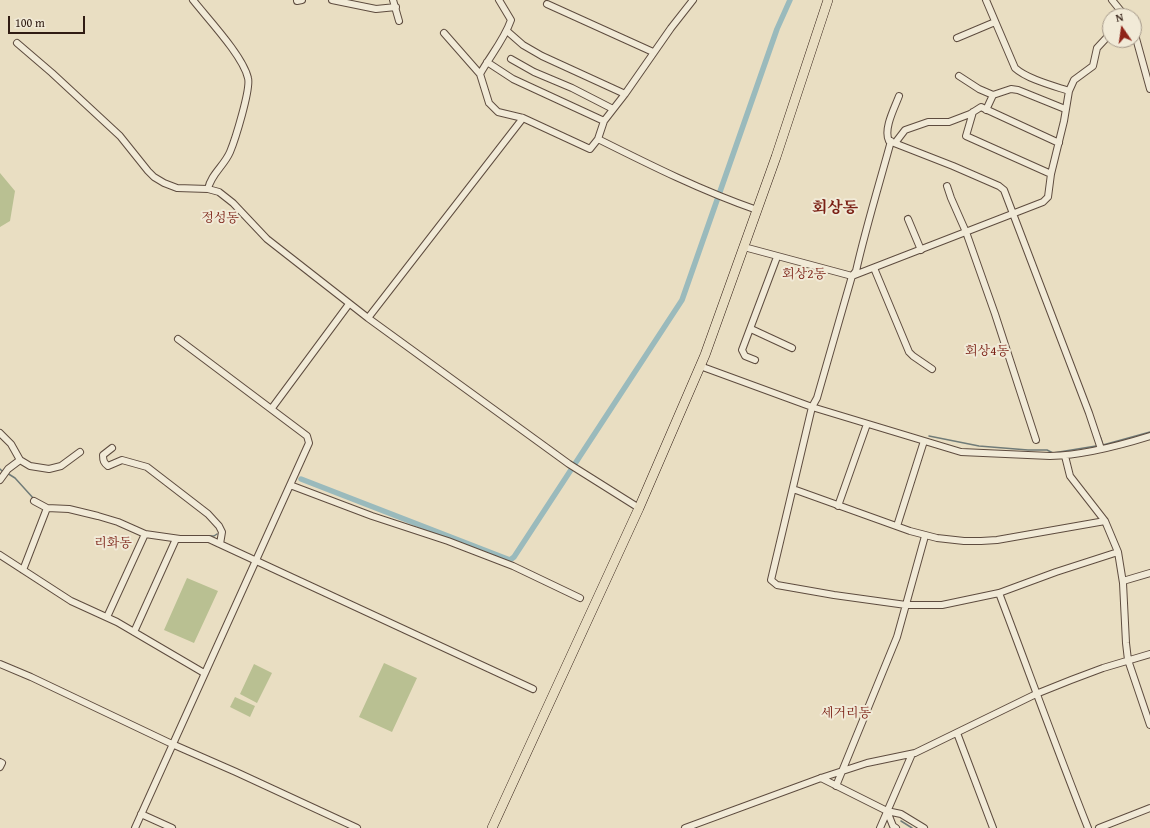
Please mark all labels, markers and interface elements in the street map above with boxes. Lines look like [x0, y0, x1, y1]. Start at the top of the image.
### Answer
scale bar [10, 8, 87, 34]
north arrow [1102, 8, 1142, 48]
text: N [1114, 9, 1125, 26]
text: 100 m [15, 14, 45, 31]
district label: 회상동 [812, 199, 858, 219]
district label: 정성동 [201, 211, 239, 227]
district label: 회상2동 [782, 267, 826, 283]
district label: 회상4동 [965, 344, 1009, 360]
district label: 리화동 [94, 536, 132, 552]
district label: 세거리동 [821, 706, 871, 722]

